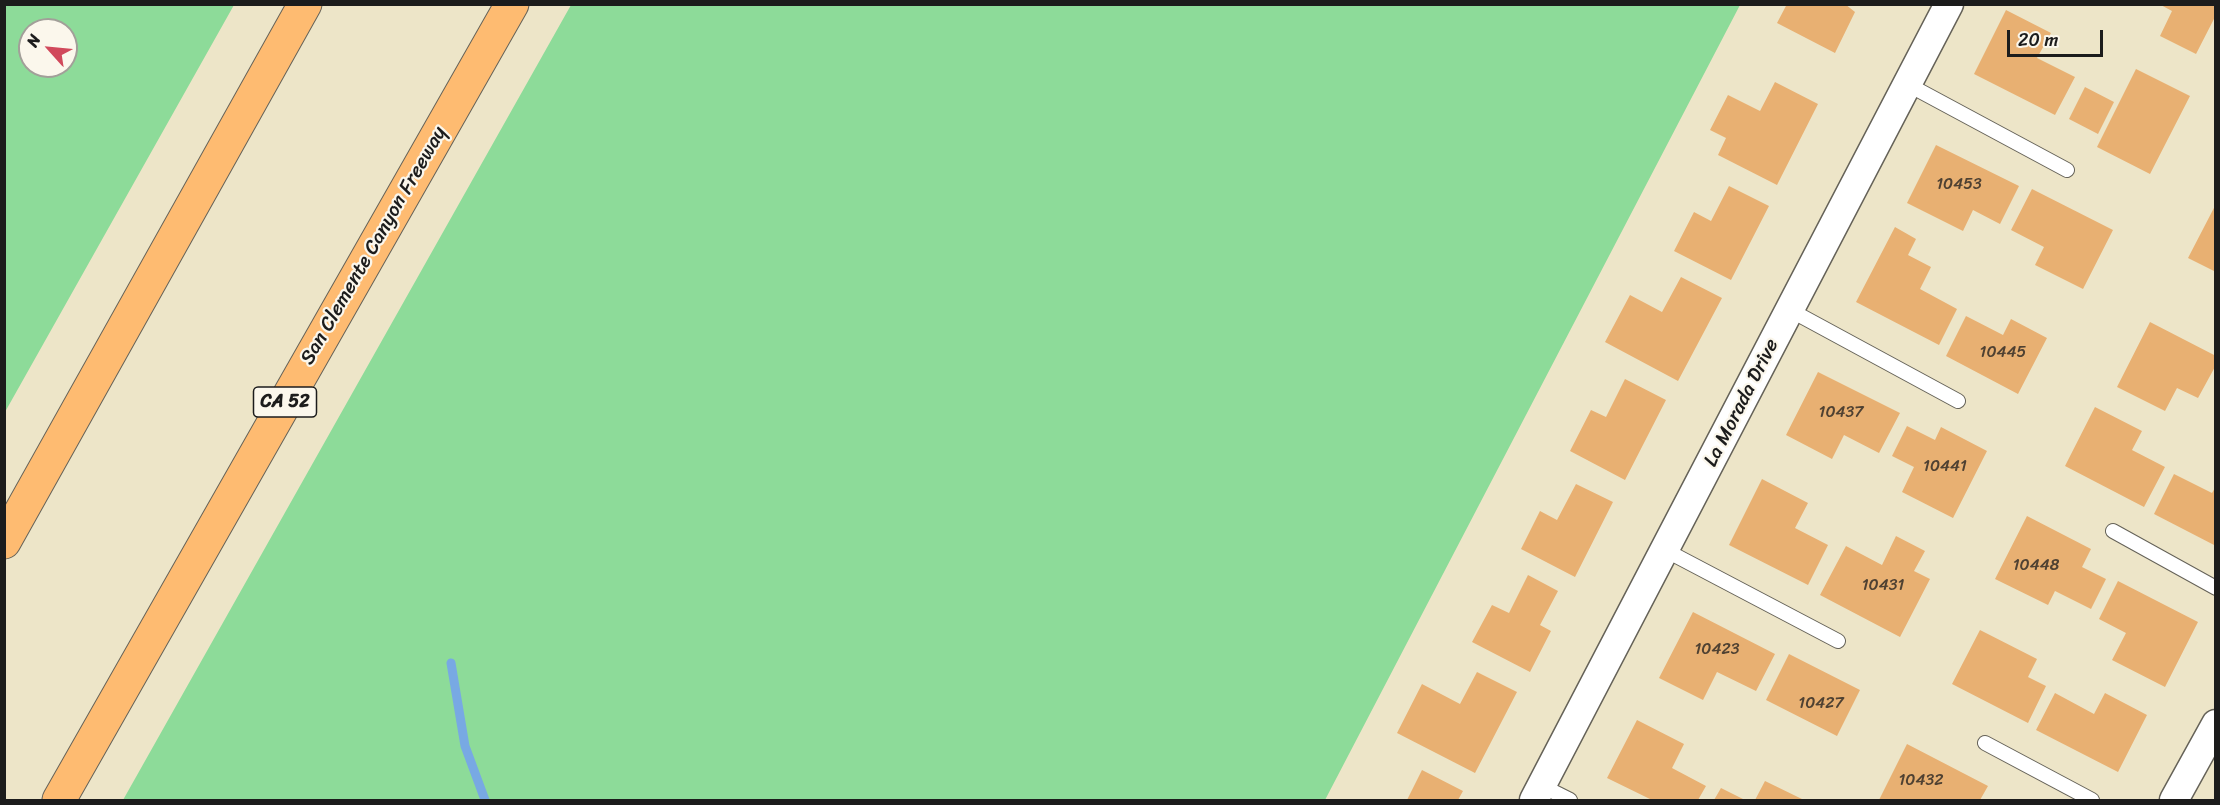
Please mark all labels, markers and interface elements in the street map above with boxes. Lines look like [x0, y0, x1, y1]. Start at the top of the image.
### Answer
north arrow [18, 18, 78, 78]
scale bar [2010, 18, 2106, 56]
text: 20 m [2018, 24, 2058, 56]
text: N [18, 29, 49, 52]
street label: San Clemente Canyon Freeway [296, 123, 452, 369]
house number: 10453 [1936, 175, 1982, 195]
street label: La Morada Drive [1699, 335, 1785, 471]
house number: 10445 [1980, 343, 2026, 363]
road number: CA 52 [254, 387, 316, 417]
house number: 10437 [1819, 403, 1863, 423]
house number: 10441 [1923, 457, 1967, 477]
house number: 10448 [2013, 556, 2059, 576]
house number: 10431 [1862, 576, 1904, 596]
house number: 10423 [1695, 640, 1739, 660]
house number: 10427 [1798, 694, 1844, 714]
house number: 10432 [1899, 771, 1943, 791]

